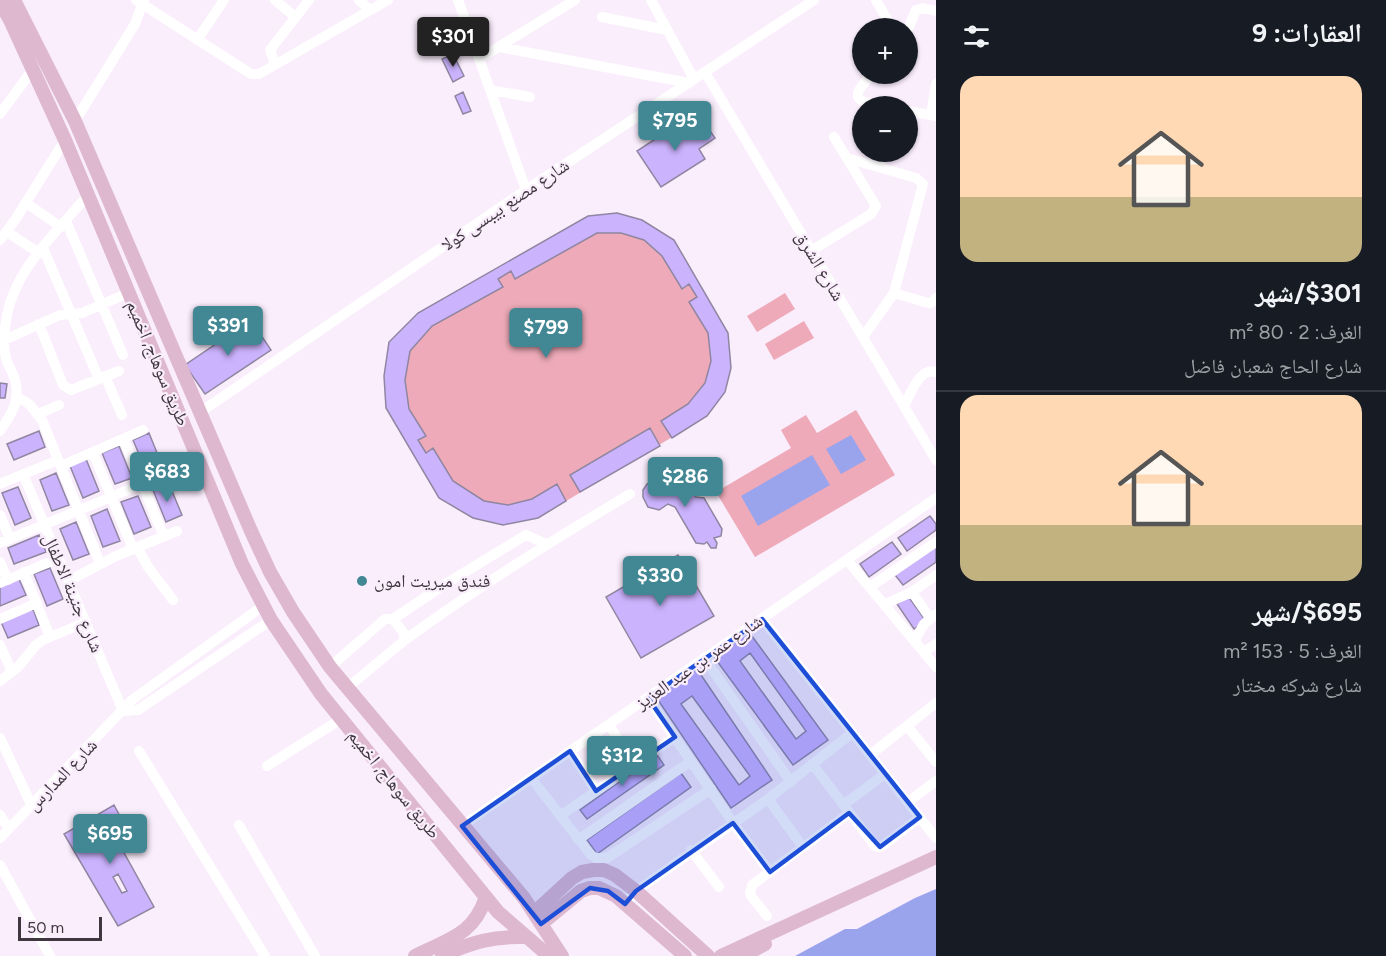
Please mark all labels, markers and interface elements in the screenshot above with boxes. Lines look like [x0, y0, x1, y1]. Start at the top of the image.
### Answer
pin: $301 [417, 17, 489, 68]
text: العقارات: 9 [1252, 17, 1362, 49]
map controls [852, 18, 918, 162]
button: + [852, 18, 918, 84]
icon: filters [960, 20, 993, 53]
text: $301 [431, 24, 475, 48]
button: − [852, 96, 918, 162]
pin: $795 [639, 101, 711, 152]
text: $795 [652, 108, 698, 132]
icon: home [1107, 115, 1215, 223]
street label: شارع مصنع بيبسى كولا [437, 154, 574, 257]
street label: شارع الشرق [791, 227, 849, 305]
text: $301/شهر [1255, 277, 1362, 309]
street label: طريق سوهاج, اخميم [121, 297, 194, 430]
pin: $391 [192, 306, 264, 357]
pin: $799 [510, 308, 582, 359]
text: $391 [207, 313, 249, 337]
text: $799 [523, 315, 569, 339]
text: الغرف: 2 · 80 m² [1229, 320, 1362, 344]
text: شارع الحاج شعبان فاضل [1184, 354, 1362, 378]
icon: home [1107, 434, 1215, 542]
pin: $683 [131, 452, 203, 503]
pin: $286 [649, 457, 721, 508]
text: $683 [144, 459, 190, 483]
text: $286 [662, 464, 708, 488]
street label: شارع جنينة الاطفال [38, 530, 108, 656]
pin: $330 [624, 556, 696, 607]
text: $330 [637, 563, 683, 587]
place label: فندق ميريت امون [374, 570, 490, 592]
marker: فندق ميريت امون [355, 574, 369, 588]
text: $695/شهر [1252, 596, 1362, 628]
street label: شارع عمر بن عبد العزيز [630, 610, 767, 715]
text: الغرف: 5 · 153 m² [1223, 639, 1362, 663]
text: شارع شركه مختار [1233, 673, 1362, 697]
street label: طريق سوهاج, اخميم [342, 725, 445, 844]
street label: شارع المدارس [22, 734, 102, 816]
pin: $312 [586, 736, 658, 787]
text: $312 [601, 743, 643, 767]
pin: $695 [74, 814, 146, 865]
text: $695 [87, 821, 133, 845]
scale bar [18, 914, 102, 942]
text: 50 m [27, 918, 64, 937]

